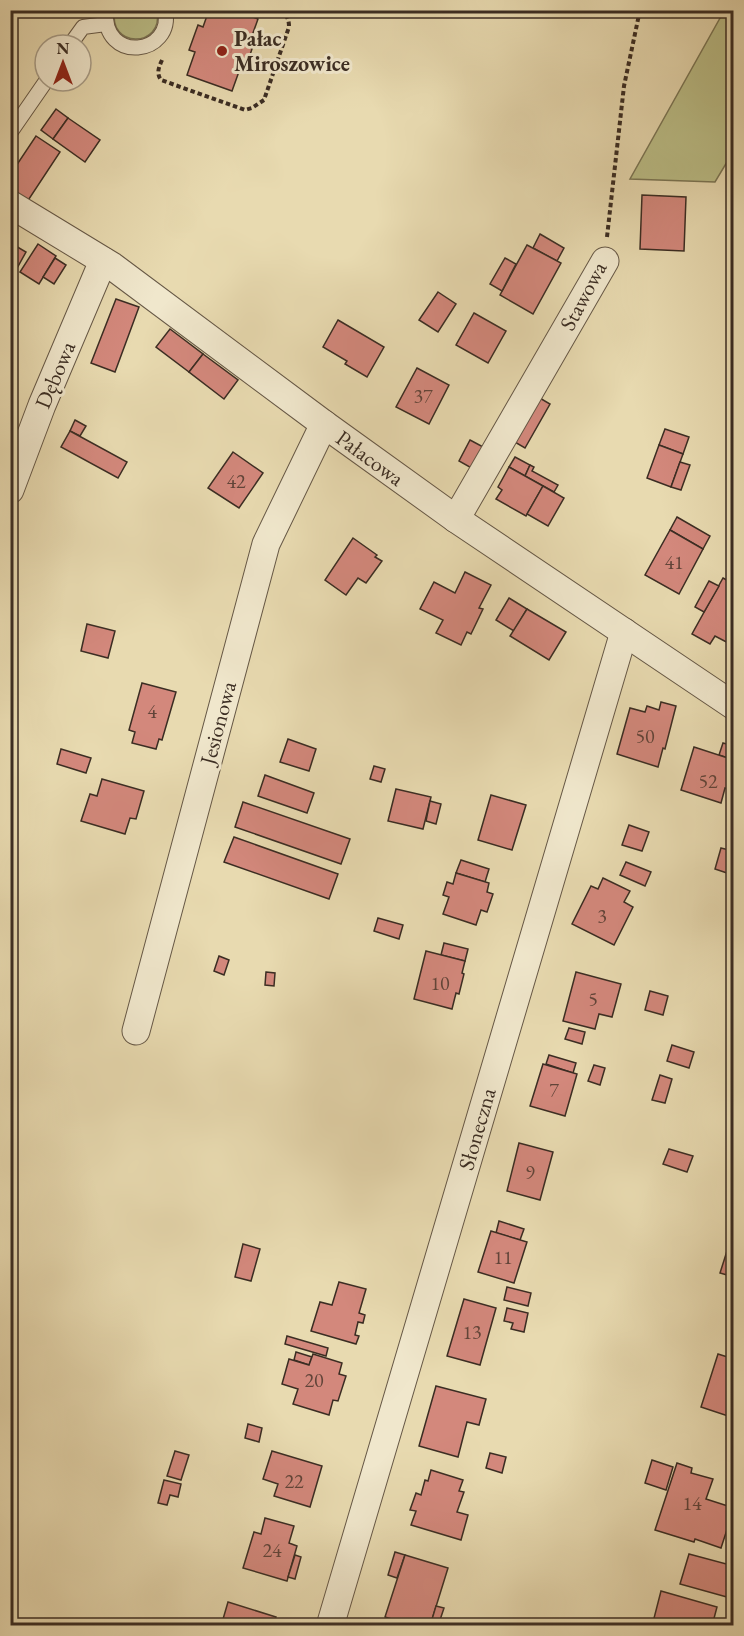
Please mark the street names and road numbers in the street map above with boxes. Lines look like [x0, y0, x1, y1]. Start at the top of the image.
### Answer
street label: Stawowa [553, 256, 613, 336]
street label: Dębowa [28, 337, 82, 413]
street label: Pałacowa [330, 424, 410, 493]
street label: Jesionowa [192, 678, 243, 770]
street label: Słoneczna [451, 1084, 503, 1174]

